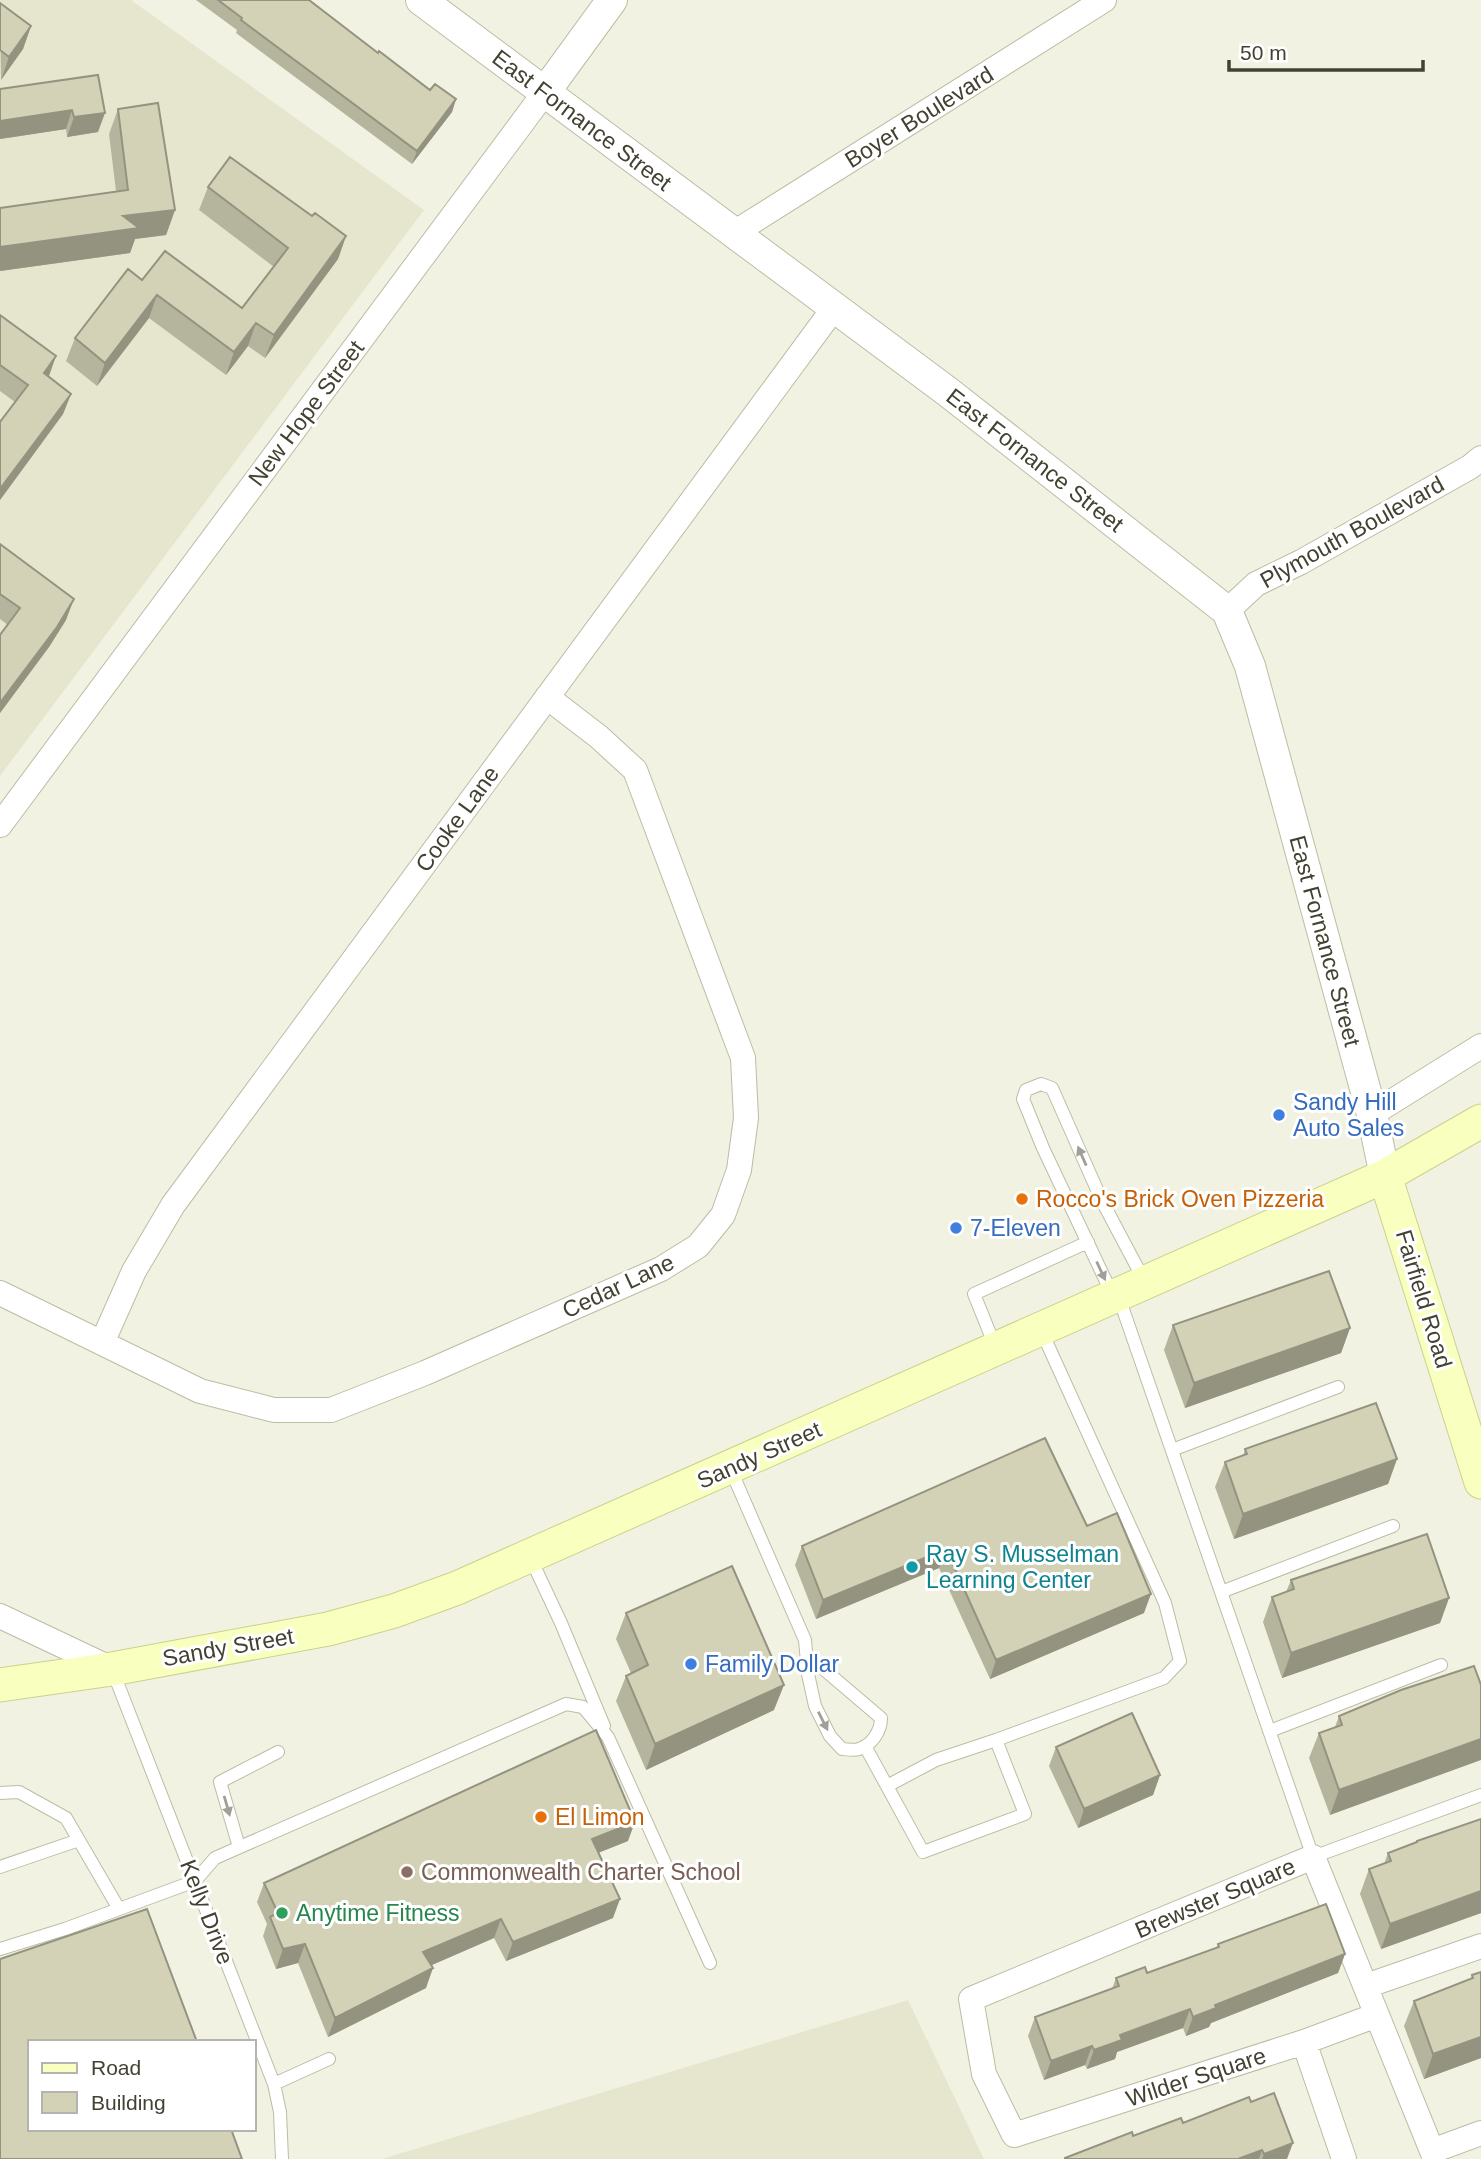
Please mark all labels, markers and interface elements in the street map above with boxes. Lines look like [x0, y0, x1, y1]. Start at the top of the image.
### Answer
scale bar [1229, 28, 1423, 72]
text: 50 m [1240, 41, 1287, 64]
street label: East Fornance Street [487, 44, 677, 196]
street label: Boyer Boulevard [840, 61, 998, 173]
street label: New Hope Street [243, 335, 369, 491]
street label: East Fornance Street [941, 383, 1129, 538]
street label: Plymouth Boulevard [1256, 471, 1448, 593]
street label: Cooke Lane [410, 761, 504, 877]
street label: East Fornance Street [1284, 833, 1366, 1050]
place label: Sandy Hill Auto Sales [1293, 1089, 1404, 1141]
marker: Sandy Hill Auto Sales [1271, 1107, 1287, 1123]
one-way arrow [1076, 1146, 1088, 1166]
place label: Rocco's Brick Oven Pizzeria [1036, 1186, 1324, 1212]
marker: Rocco's Brick Oven Pizzeria [1014, 1191, 1030, 1207]
place label: 7-Eleven [970, 1215, 1061, 1241]
marker: 7-Eleven [948, 1220, 964, 1236]
street label: Fairfield Road [1391, 1227, 1457, 1371]
street label: Cedar Lane [558, 1249, 678, 1323]
one-way arrow [1095, 1261, 1107, 1281]
street label: Sandy Street [693, 1416, 826, 1494]
place label: Ray S. Musselman Learning Center [926, 1541, 1119, 1593]
marker: Ray S. Musselman Learning Center [904, 1559, 920, 1575]
street label: Sandy Street [160, 1623, 296, 1671]
place label: Family Dollar [705, 1651, 840, 1677]
marker: Family Dollar [683, 1656, 699, 1672]
one-way arrow [816, 1711, 828, 1731]
one-way arrow [222, 1796, 232, 1817]
place label: El Limon [555, 1804, 644, 1830]
marker: El Limon [533, 1809, 549, 1825]
street label: Brewster Square [1131, 1853, 1299, 1943]
street label: Kelly Drive [175, 1856, 239, 1968]
place label: Commonwealth Charter School [421, 1859, 741, 1885]
marker: Commonwealth Charter School [399, 1864, 415, 1880]
place label: Anytime Fitness [296, 1900, 460, 1926]
marker: Anytime Fitness [274, 1905, 290, 1921]
legend [28, 2040, 256, 2131]
street label: Wilder Square [1123, 2042, 1269, 2112]
text: Road [91, 2056, 141, 2079]
text: Building [91, 2091, 166, 2114]

